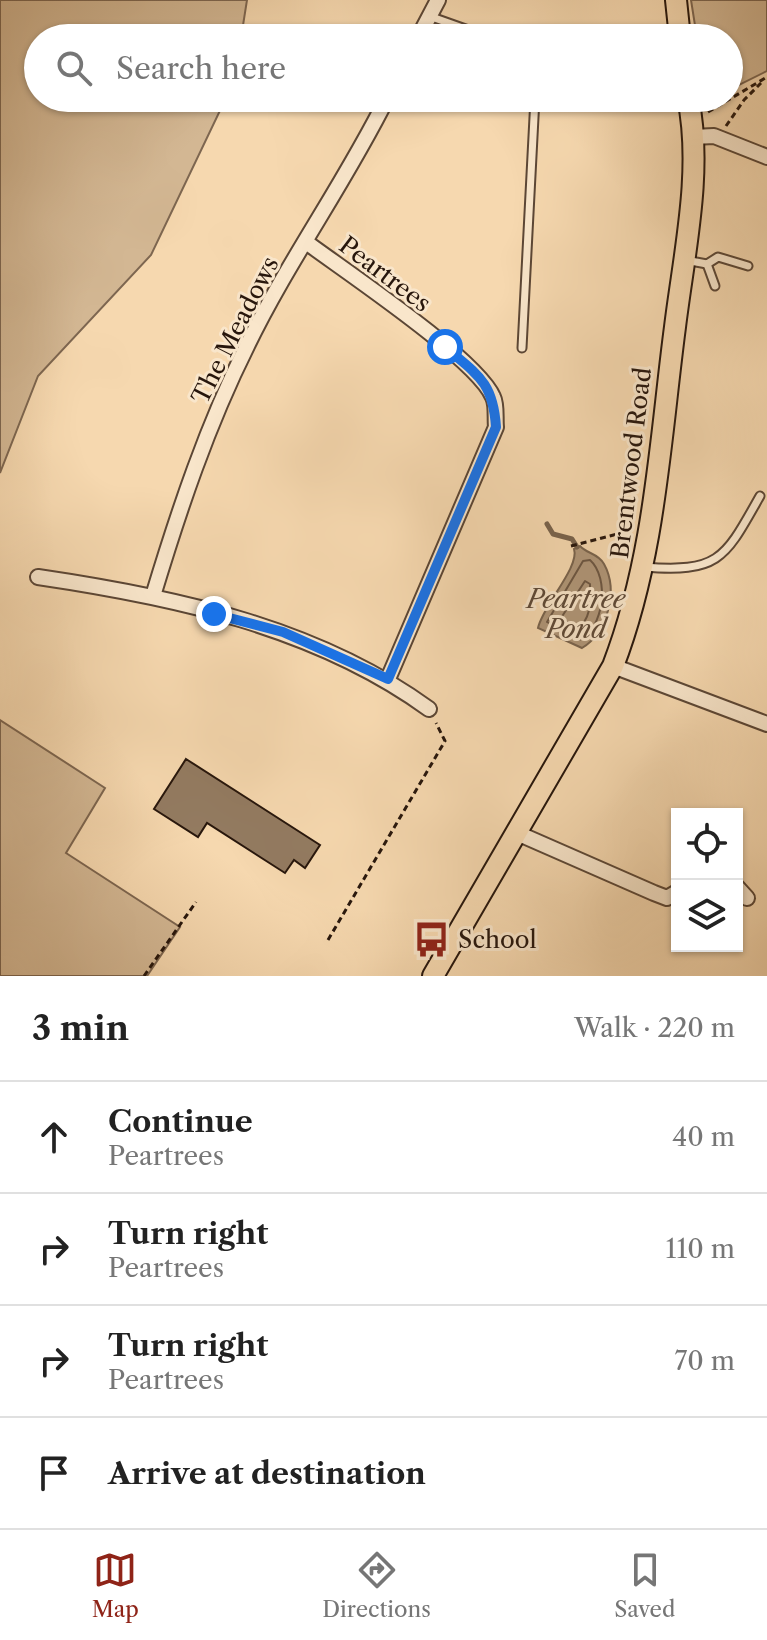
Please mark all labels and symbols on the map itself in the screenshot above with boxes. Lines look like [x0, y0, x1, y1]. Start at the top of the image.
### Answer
street label: Peartrees [334, 230, 436, 318]
street label: The Meadows [186, 252, 284, 408]
route start [427, 329, 463, 365]
street label: Brentwood Road [605, 365, 657, 560]
water label: Peartree Pond [525, 583, 627, 645]
route end [196, 596, 232, 632]
bus stop icon: School [413, 920, 451, 958]
place label: School [458, 925, 537, 954]

